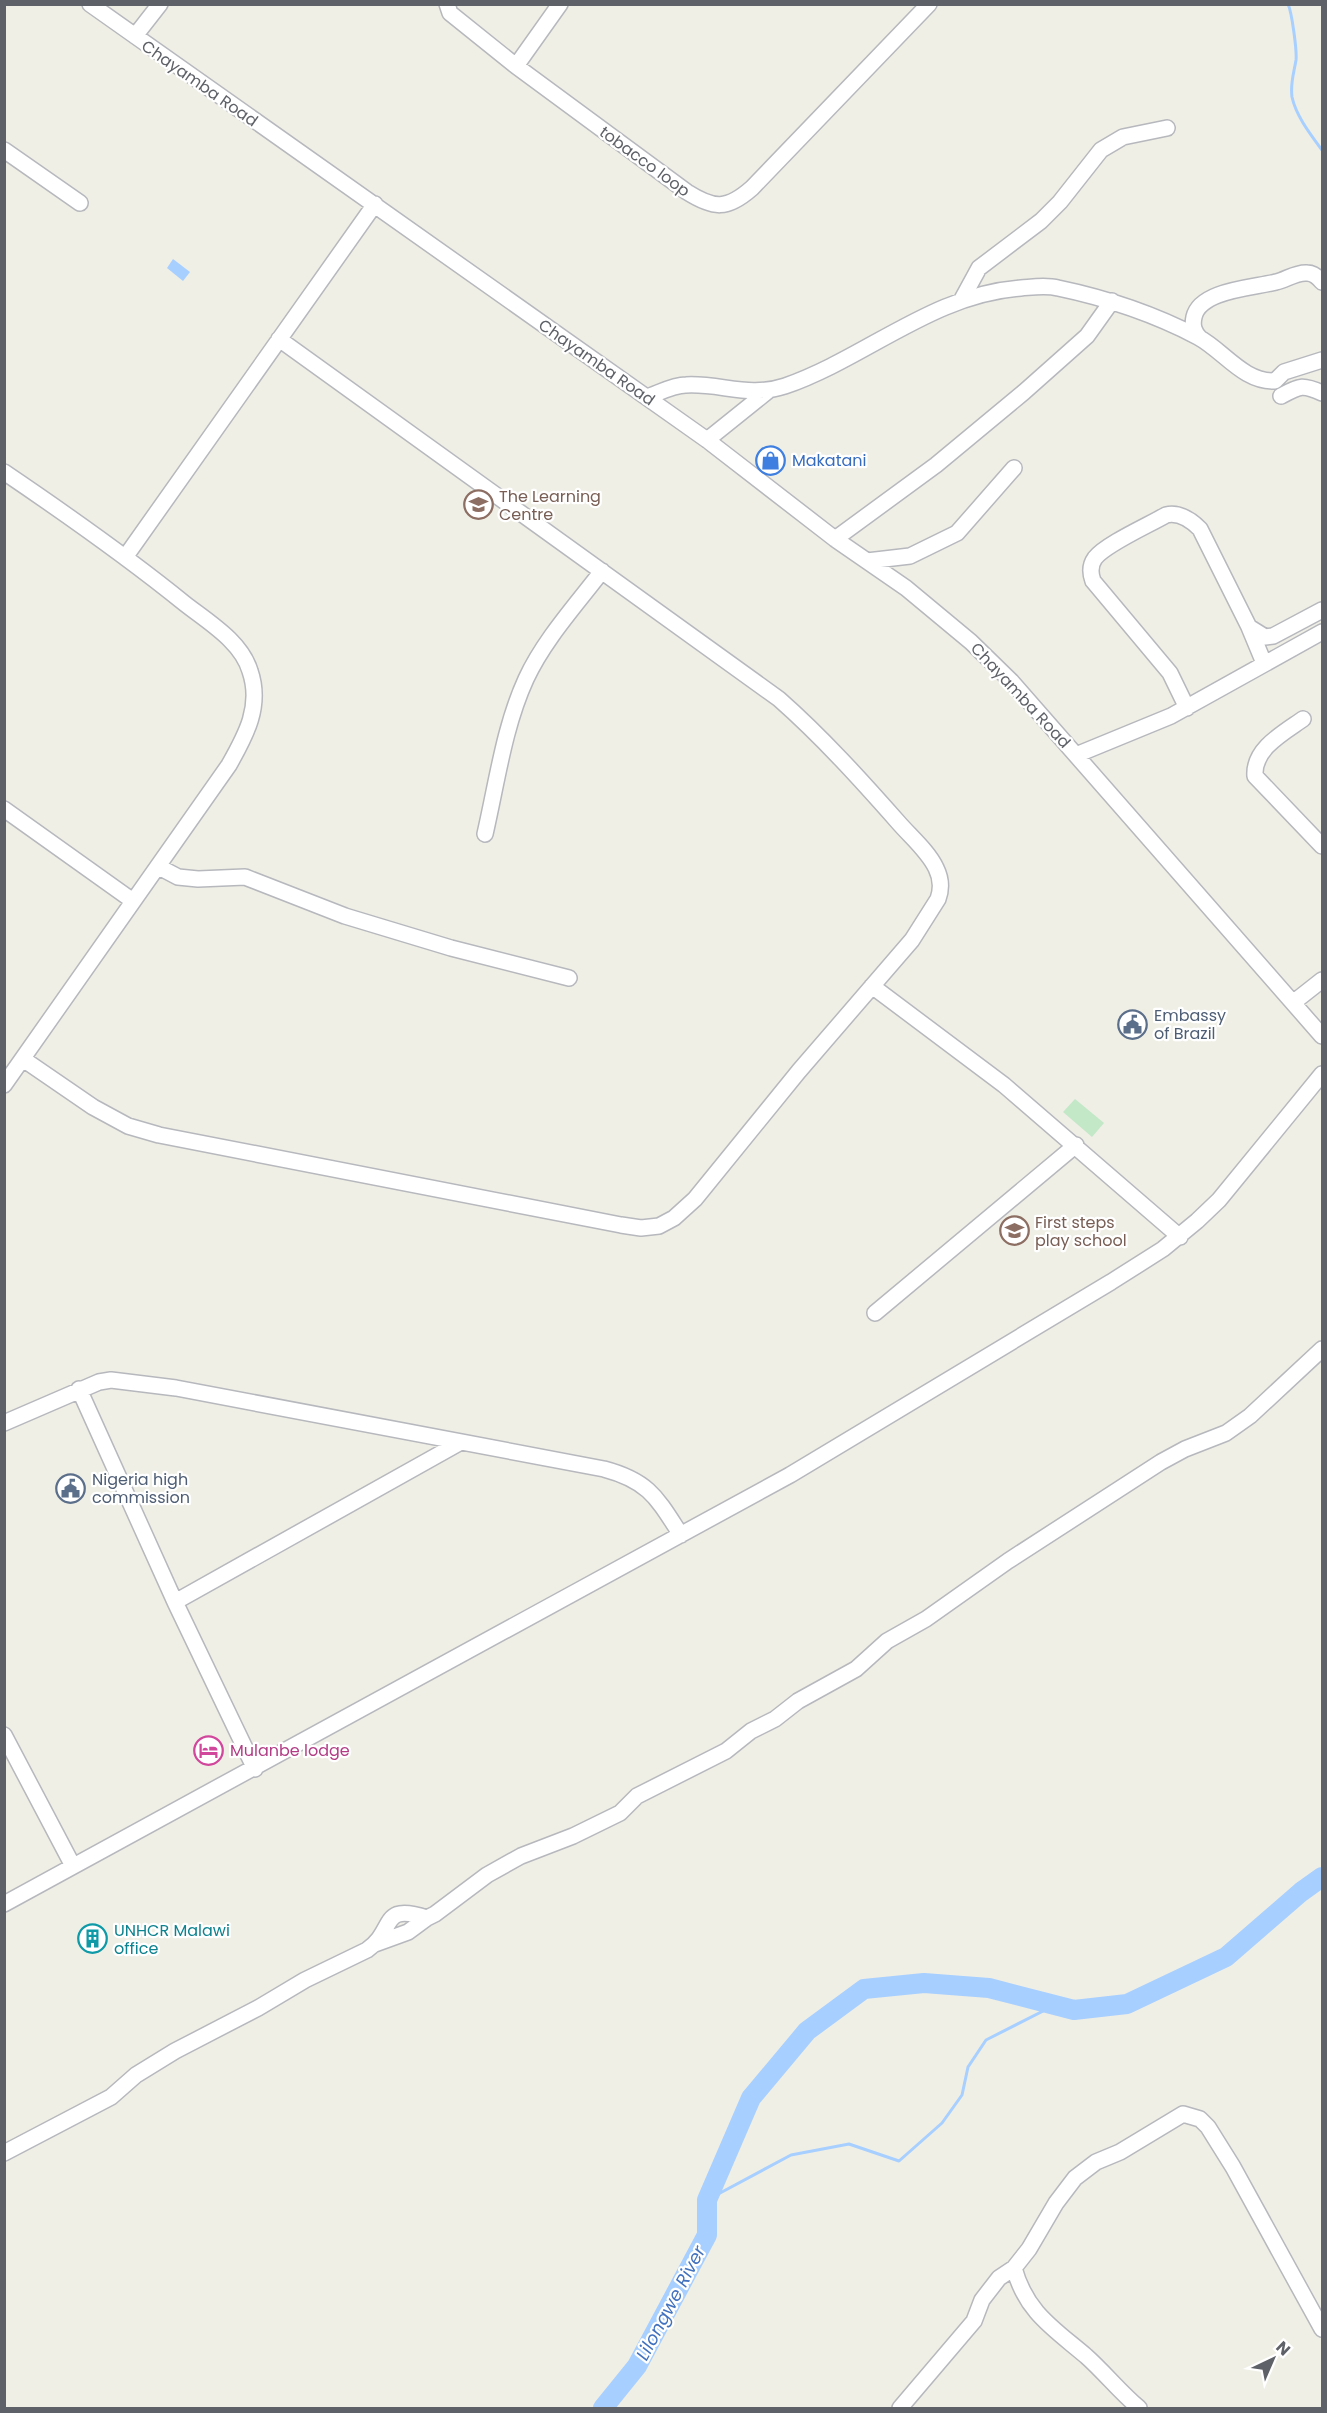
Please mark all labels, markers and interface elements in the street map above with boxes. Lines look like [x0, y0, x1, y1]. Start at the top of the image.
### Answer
street label: Chayamba Road [137, 35, 263, 132]
street label: tobacco loop [595, 121, 695, 202]
street label: Chayamba Road [534, 314, 660, 411]
shop icon: Makatani [755, 444, 787, 476]
place label: Makatani [792, 449, 866, 472]
place label: The Learning Centre [499, 485, 601, 526]
school or university icon: The Learning Centre [462, 489, 494, 521]
street label: Chayamba Road [965, 637, 1076, 753]
place label: Embassy of Brazil [1154, 1004, 1226, 1045]
public building icon: Embassy of Brazil [1117, 1008, 1149, 1040]
place label: First steps play school [1035, 1211, 1127, 1252]
school or university icon: First steps play school [998, 1215, 1030, 1247]
place label: Nigeria high commission [92, 1468, 190, 1509]
public building icon: Nigeria high commission [55, 1472, 87, 1504]
hotel icon: Mulanbe lodge [193, 1734, 225, 1766]
place label: Mulanbe lodge [230, 1739, 350, 1762]
place label: UNHCR Malawi office [114, 1919, 230, 1960]
building icon: UNHCR Malawi office [77, 1923, 109, 1955]
water label: Lilongwe River [630, 2240, 712, 2364]
north arrow [1243, 2329, 1303, 2389]
text: N [1271, 2336, 1295, 2361]

